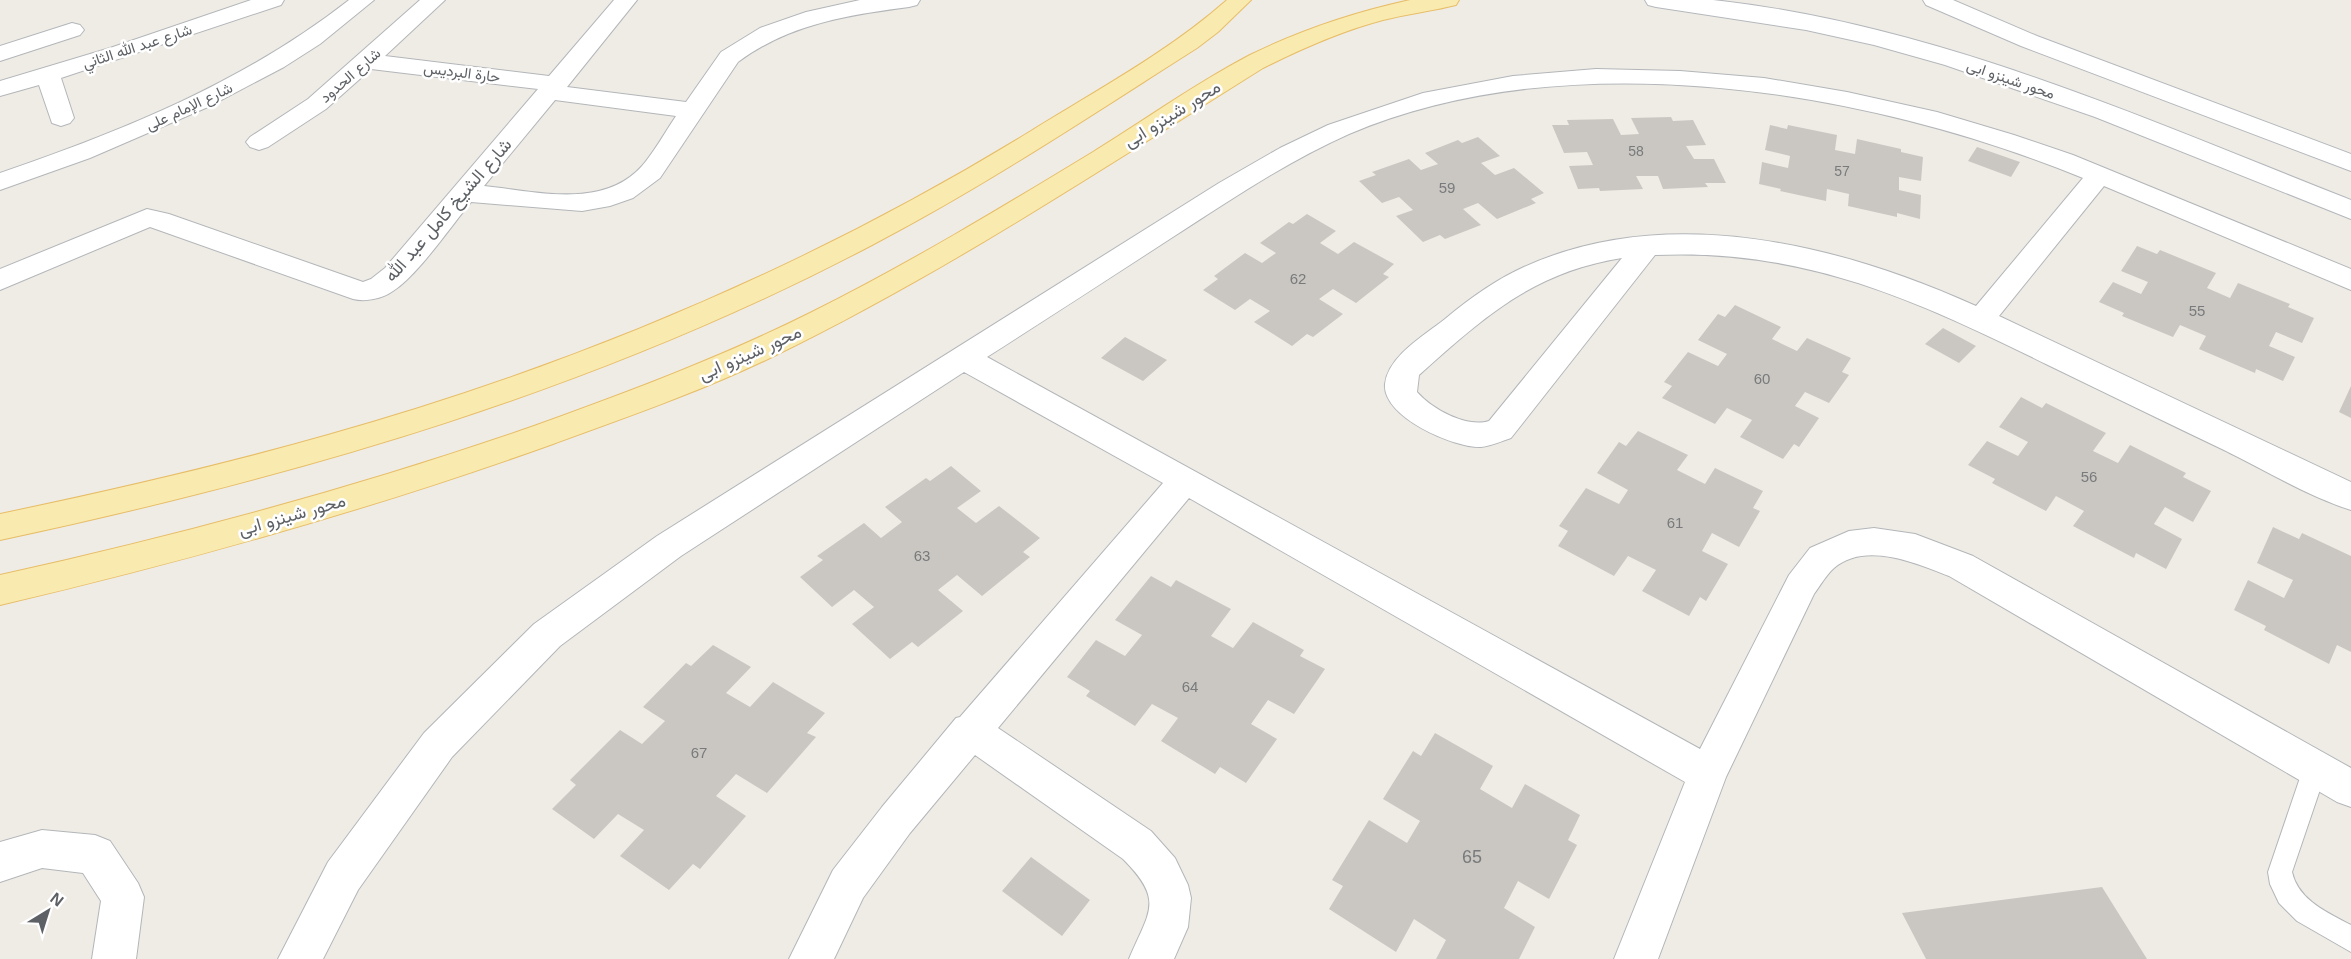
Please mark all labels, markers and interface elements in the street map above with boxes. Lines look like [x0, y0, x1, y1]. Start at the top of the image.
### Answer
street label: شارع عبد الله الثاني [80, 20, 196, 76]
street label: شارع الحدود [316, 44, 386, 108]
street label: محور شينزو ابى [1964, 56, 2057, 104]
street label: حارة البرديس [422, 59, 501, 87]
street label: محور شينزو ابى [1120, 76, 1225, 153]
street label: شارع الإمام على [143, 78, 236, 136]
street label: شارع الشيخ كامل عبد الله [380, 134, 517, 287]
house number: 58 [1628, 143, 1644, 159]
house number: 57 [1834, 163, 1850, 179]
house number: 59 [1439, 179, 1455, 196]
house number: 62 [1290, 270, 1306, 287]
house number: 55 [2189, 302, 2205, 319]
street label: محور شينزو ابى [696, 321, 805, 385]
house number: 60 [1754, 370, 1770, 387]
house number: 56 [2081, 468, 2097, 485]
street label: محور شينزو ابى [236, 490, 348, 541]
house number: 61 [1667, 514, 1683, 531]
house number: 63 [914, 547, 930, 564]
house number: 64 [1182, 678, 1198, 695]
house number: 67 [691, 744, 707, 761]
house number: 65 [1462, 847, 1482, 867]
north arrow [18, 881, 78, 941]
text: N [47, 889, 67, 910]

